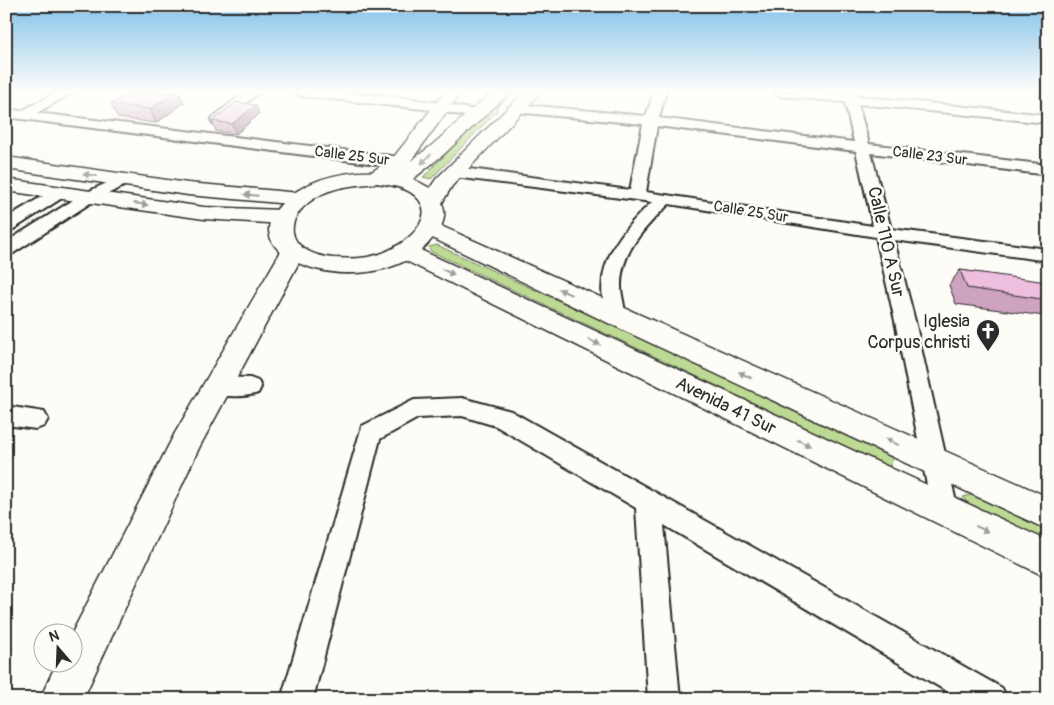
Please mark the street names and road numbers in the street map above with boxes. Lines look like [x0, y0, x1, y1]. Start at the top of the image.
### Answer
street label: Calle 25 Sur [313, 142, 391, 170]
street label: Calle 23 Sur [892, 142, 969, 170]
street label: Calle 110 A Sur [862, 185, 910, 300]
street label: Calle 25 Sur [712, 197, 790, 227]
street label: Avenida 41 Sur [672, 372, 781, 440]

